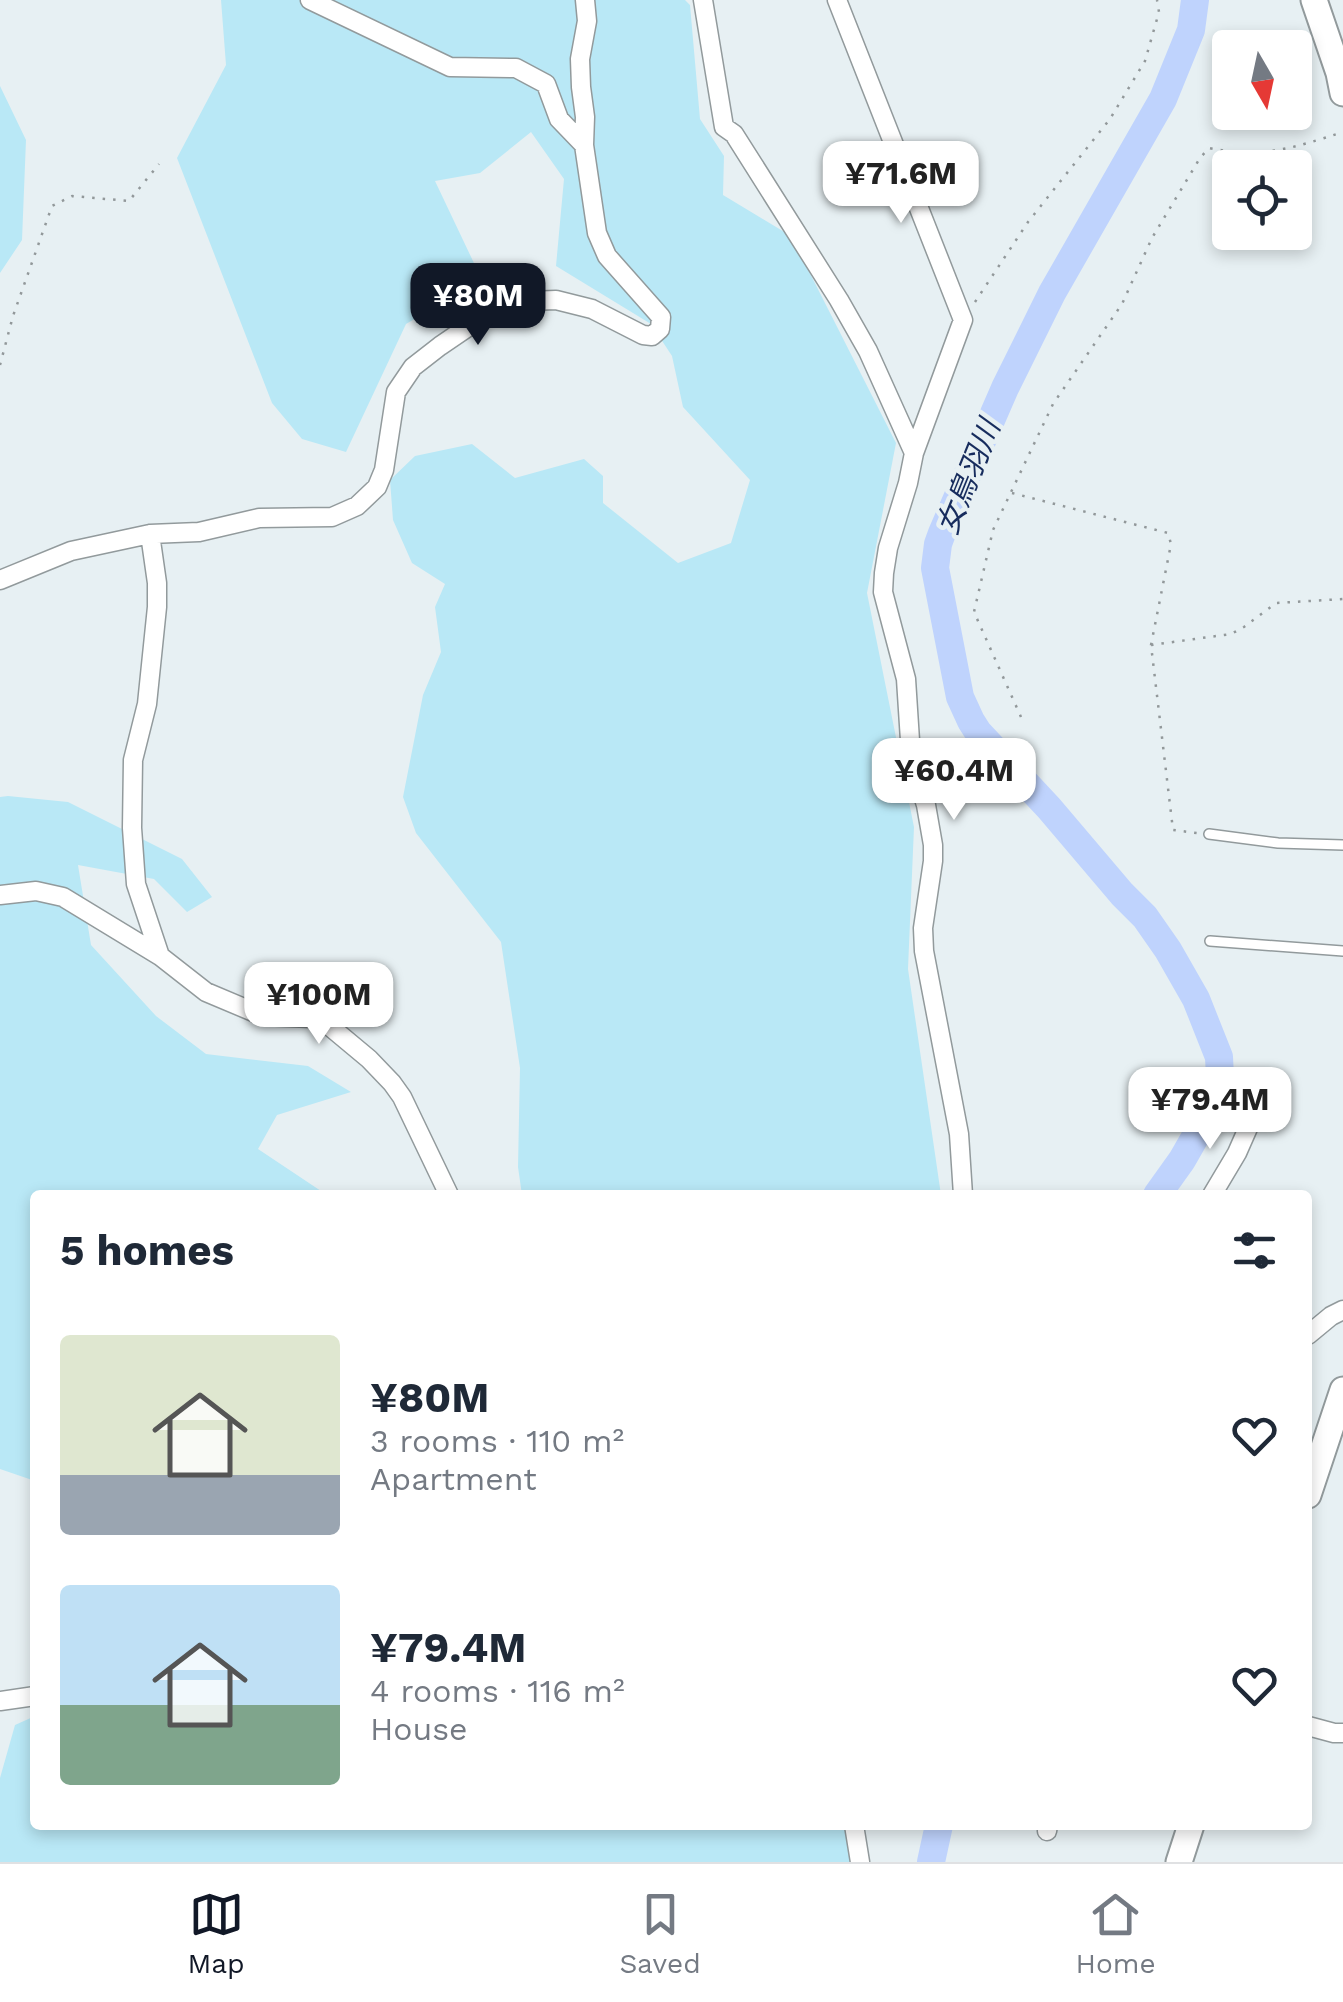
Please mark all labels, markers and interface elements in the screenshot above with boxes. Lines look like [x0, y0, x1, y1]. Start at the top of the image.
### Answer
north arrow [1212, 30, 1312, 130]
map controls [1212, 30, 1312, 250]
pin: ¥71.6M [820, 141, 982, 226]
button: locate [1212, 150, 1312, 250]
text: ¥71.6M [845, 154, 957, 192]
pin: ¥80M [419, 263, 537, 348]
text: ¥80M [432, 276, 524, 314]
water label: 女鳥羽川 [929, 412, 1008, 539]
pin: ¥60.4M [873, 738, 1035, 823]
text: ¥60.4M [894, 751, 1014, 789]
pin: ¥100M [249, 962, 389, 1047]
text: ¥100M [266, 975, 372, 1013]
pin: ¥79.4M [1129, 1067, 1291, 1152]
text: ¥79.4M [1150, 1080, 1270, 1118]
icon: filters [1227, 1223, 1282, 1278]
text: 5 homes [60, 1226, 234, 1275]
text: ¥80M [370, 1373, 490, 1422]
icon: home [140, 1375, 260, 1495]
icon: heart [1227, 1408, 1282, 1463]
text: 3 rooms · 110 m² [370, 1422, 624, 1460]
text: Apartment [370, 1460, 537, 1498]
text: ¥79.4M [370, 1623, 527, 1672]
icon: home [140, 1625, 260, 1745]
icon: heart [1227, 1658, 1282, 1713]
text: 4 rooms · 116 m² [370, 1672, 625, 1710]
text: House [370, 1710, 468, 1748]
tab: Map [187, 1887, 245, 1980]
tab: Saved [619, 1887, 701, 1980]
tab: Home [1076, 1887, 1156, 1980]

